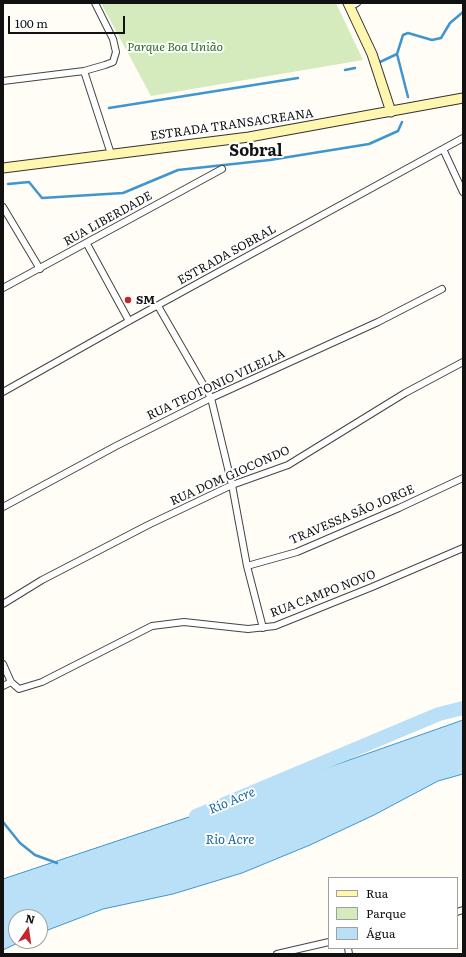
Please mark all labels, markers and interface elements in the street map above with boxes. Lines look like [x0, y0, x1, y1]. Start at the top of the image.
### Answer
scale bar [10, 8, 127, 34]
text: 100 m [15, 14, 48, 32]
park label: Parque Boa União [127, 40, 223, 54]
street label: ESTRADA TRANSACREANA [150, 106, 314, 144]
district label: Sobral [229, 141, 283, 161]
street label: RUA LIBERDADE [61, 189, 155, 249]
street label: ESTRADA SOBRAL [175, 222, 279, 288]
place label: SM [136, 293, 155, 307]
marker: SM [123, 295, 133, 305]
street label: RUA TEOTONIO VILELLA [145, 347, 287, 423]
street label: RUA DOM GIOCONDO [168, 443, 292, 509]
street label: TRAVESSA SÃO JORGE [287, 482, 417, 548]
street label: RUA CAMPO NOVO [268, 567, 378, 621]
water label: Río Acre [206, 784, 258, 818]
water label: Rio Acre [206, 832, 254, 848]
legend [328, 877, 458, 949]
text: Rua [366, 884, 388, 902]
text: Parque [366, 904, 406, 922]
north arrow [8, 909, 48, 949]
text: N [24, 909, 37, 927]
text: Água [366, 924, 396, 942]

